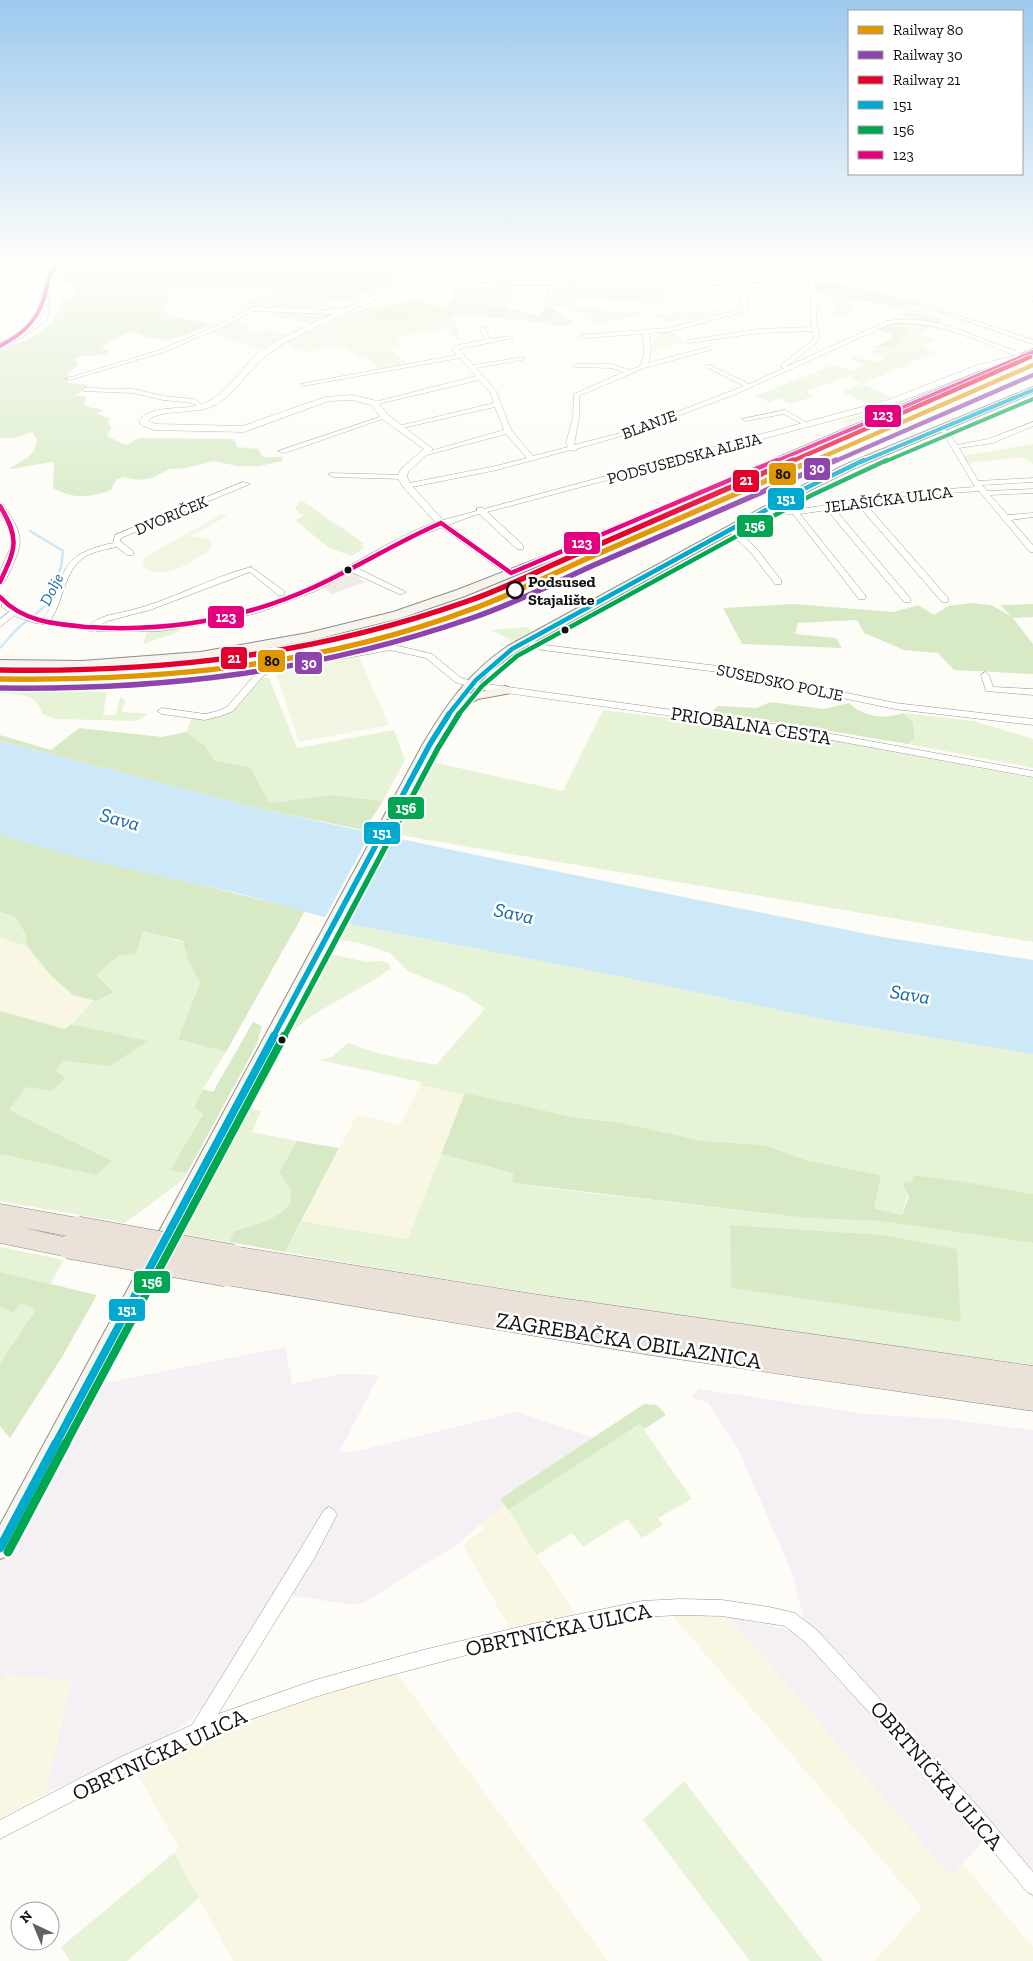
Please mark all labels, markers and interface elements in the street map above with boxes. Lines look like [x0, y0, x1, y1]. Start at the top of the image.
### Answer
legend [848, 10, 1023, 175]
text: Railway 80 [893, 21, 963, 39]
text: Railway 30 [893, 46, 963, 64]
text: Railway 21 [893, 71, 960, 89]
text: 151 [893, 96, 912, 114]
text: 156 [893, 121, 914, 139]
text: 123 [893, 146, 914, 164]
line badge: 123 [864, 404, 902, 428]
street label: BLANJE [619, 406, 679, 443]
text: 123 [873, 407, 894, 424]
street label: PODSUSEDSKA ALEJA [605, 429, 764, 488]
line badge: 30 [803, 457, 831, 481]
text: 30 [809, 460, 825, 477]
line badge: 80 [768, 462, 797, 486]
text: 80 [775, 466, 791, 483]
line badge: 21 [732, 469, 760, 493]
text: 21 [739, 472, 753, 489]
street label: JELAŠIĆKA ULICA [823, 482, 954, 517]
line badge: 151 [767, 487, 805, 511]
street label: DVORIČEK [132, 491, 211, 539]
text: 151 [777, 491, 796, 508]
line badge: 156 [736, 514, 774, 538]
text: 156 [745, 518, 766, 535]
line badge: 123 [563, 531, 601, 555]
text: 123 [572, 535, 593, 552]
unlabelled marker [343, 565, 353, 575]
water label: Dolje [36, 570, 67, 608]
place label: Podsused Stajalište [528, 572, 596, 609]
marker: Podsused Stajalište [506, 581, 524, 599]
line badge: 123 [207, 605, 245, 629]
text: 123 [216, 609, 237, 626]
unlabelled marker [560, 625, 570, 635]
line badge: 21 [220, 646, 248, 670]
line badge: 80 [257, 649, 286, 673]
text: 21 [227, 650, 241, 667]
line badge: 30 [294, 651, 323, 675]
text: 80 [264, 653, 280, 670]
text: 30 [301, 655, 317, 672]
street label: SUSEDSKO POLJE [715, 660, 845, 705]
street label: PRIOBALNA CESTA [669, 701, 833, 750]
line badge: 156 [387, 796, 425, 820]
text: 156 [396, 800, 417, 817]
water label: Sava [98, 802, 142, 836]
line badge: 151 [363, 821, 401, 845]
text: 151 [373, 825, 392, 842]
water label: Sava [492, 897, 536, 929]
water label: Sava [888, 979, 932, 1009]
unlabelled marker [277, 1035, 287, 1045]
line badge: 156 [133, 1270, 171, 1294]
text: 156 [142, 1274, 163, 1291]
line badge: 151 [108, 1298, 146, 1322]
text: 151 [118, 1302, 137, 1319]
street label: ZAGREBAČKA OBILAZNICA [494, 1306, 764, 1375]
street label: OBRTNIČKA ULICA [463, 1596, 654, 1662]
street label: OBRTNIČKA ULICA [864, 1695, 1009, 1856]
street label: OBRTNIČKA ULICA [68, 1702, 251, 1807]
north arrow [10, 1901, 60, 1951]
text: N [17, 1907, 36, 1927]

